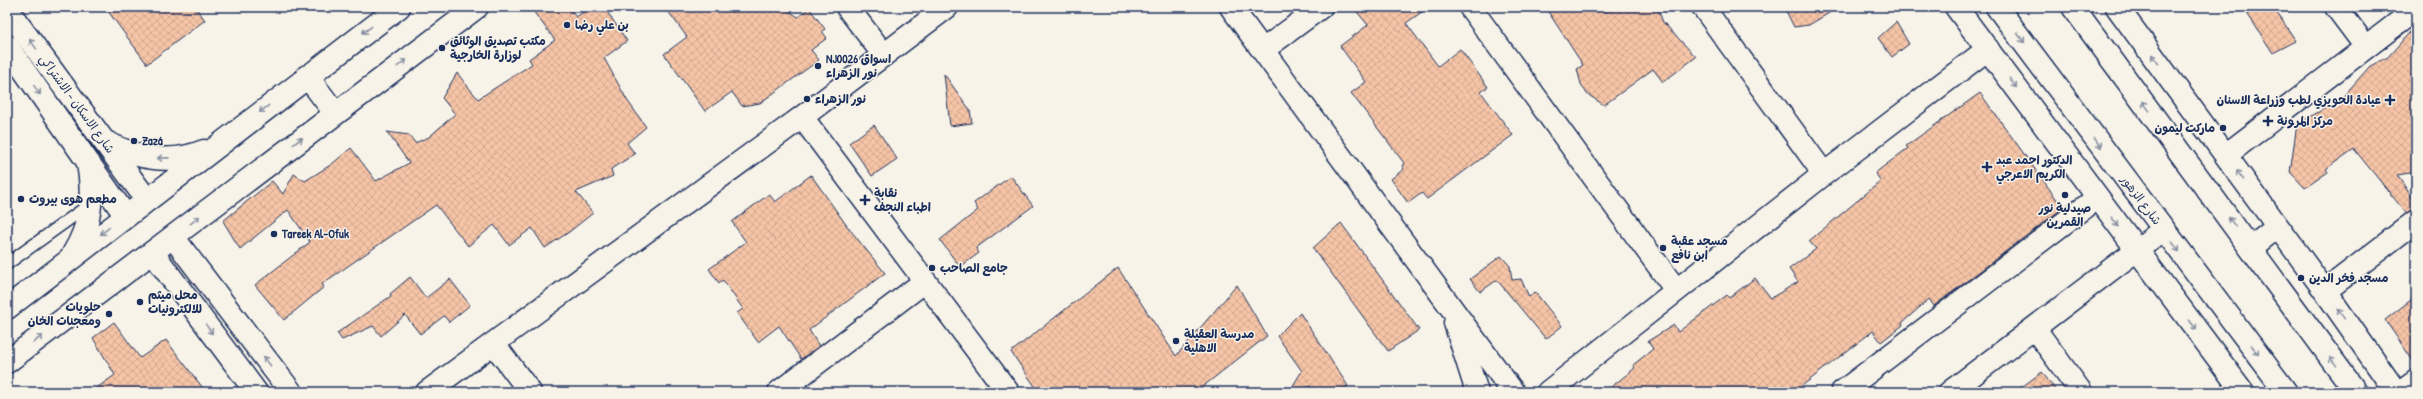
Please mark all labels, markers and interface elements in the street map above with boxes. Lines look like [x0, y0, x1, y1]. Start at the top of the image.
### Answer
place label: بن علي رضا [575, 16, 629, 36]
marker: بن علي رضا [562, 20, 572, 30]
one-way arrow [362, 26, 373, 35]
place label: مكتب تصديق الوثائق لوزارة الخارجية [450, 32, 546, 63]
one-way arrow [2016, 33, 2025, 44]
one-way arrow [29, 39, 37, 50]
marker: مكتب تصديق الوثائق لوزارة الخارجية [437, 43, 447, 53]
place label: NJ0026 اسواق نور الزهراء [826, 50, 891, 81]
street label: شارع الاسكان - الاشتراكي [33, 51, 119, 158]
one-way arrow [2151, 53, 2159, 64]
one-way arrow [396, 59, 407, 67]
marker: NJ0026 اسواق نور الزهراء [813, 61, 823, 71]
one-way arrow [2008, 78, 2017, 89]
one-way arrow [33, 84, 41, 95]
place label: نور الزهراء [815, 90, 866, 107]
place label: عيادة الحويزي لطب وزراعة الاسنان [2216, 91, 2382, 109]
marker: نور الزهراء [802, 94, 812, 104]
marker: عيادة الحويزي لطب وزراعة الاسنان [2384, 94, 2396, 106]
one-way arrow [2142, 101, 2150, 112]
one-way arrow [258, 105, 269, 113]
place label: مركز المرونة [2277, 112, 2333, 129]
marker: مركز المرونة [2262, 115, 2274, 127]
place label: ماركت ليمون [2155, 119, 2215, 136]
marker: ماركت ليمون [2218, 123, 2228, 133]
place label: Zazá [142, 132, 163, 149]
marker: Zazá [129, 136, 139, 146]
one-way arrow [292, 137, 303, 145]
one-way arrow [2094, 137, 2102, 148]
place label: الدكتور احمد عبد الكريم الاعرجي [1996, 151, 2072, 185]
one-way arrow [157, 154, 170, 162]
marker: الدكتور احمد عبد الكريم الاعرجي [1981, 161, 1993, 173]
one-way arrow [2236, 170, 2244, 181]
street label: شارع الزهور [2116, 171, 2166, 229]
place label: نقابة اطباء النجف [874, 184, 931, 215]
place label: مطعم هوى بيروت [29, 190, 117, 208]
marker: صيدلية نور القمرين [2060, 190, 2070, 200]
marker: مطعم هوى بيروت [16, 194, 26, 204]
marker: نقابة اطباء النجف [859, 194, 871, 206]
place label: صيدلية نور القمرين [2038, 199, 2091, 230]
one-way arrow [189, 216, 200, 225]
one-way arrow [2110, 216, 2119, 227]
one-way arrow [2228, 216, 2236, 227]
place label: Tareek Al-Ofuk [281, 225, 349, 242]
one-way arrow [100, 227, 111, 235]
marker: Tareek Al-Ofuk [269, 229, 279, 239]
place label: مسجد عقبة ابن نافع [1671, 232, 1728, 264]
one-way arrow [2172, 241, 2181, 252]
marker: مسجد عقبة ابن نافع [1658, 243, 1668, 253]
place label: جامع الصاحب [940, 259, 1008, 277]
marker: جامع الصاحب [927, 263, 937, 273]
place label: مسجد فخر الدين [2309, 269, 2388, 286]
marker: مسجد فخر الدين [2296, 273, 2306, 283]
place label: محل ميثم للالكترونيات [148, 286, 202, 317]
marker: محل ميثم للالكترونيات [135, 297, 145, 307]
place label: حلويات ومعجنات الخان [28, 298, 101, 329]
marker: حلويات ومعجنات الخان [104, 309, 114, 319]
one-way arrow [2337, 309, 2345, 320]
one-way arrow [2189, 320, 2197, 331]
one-way arrow [205, 324, 214, 335]
place label: مدرسة العقيلة الاهلية [1184, 325, 1254, 356]
one-way arrow [33, 334, 44, 343]
marker: مدرسة العقيلة الاهلية [1171, 336, 1181, 346]
one-way arrow [2251, 345, 2259, 356]
one-way arrow [2329, 355, 2338, 366]
one-way arrow [263, 356, 271, 367]

